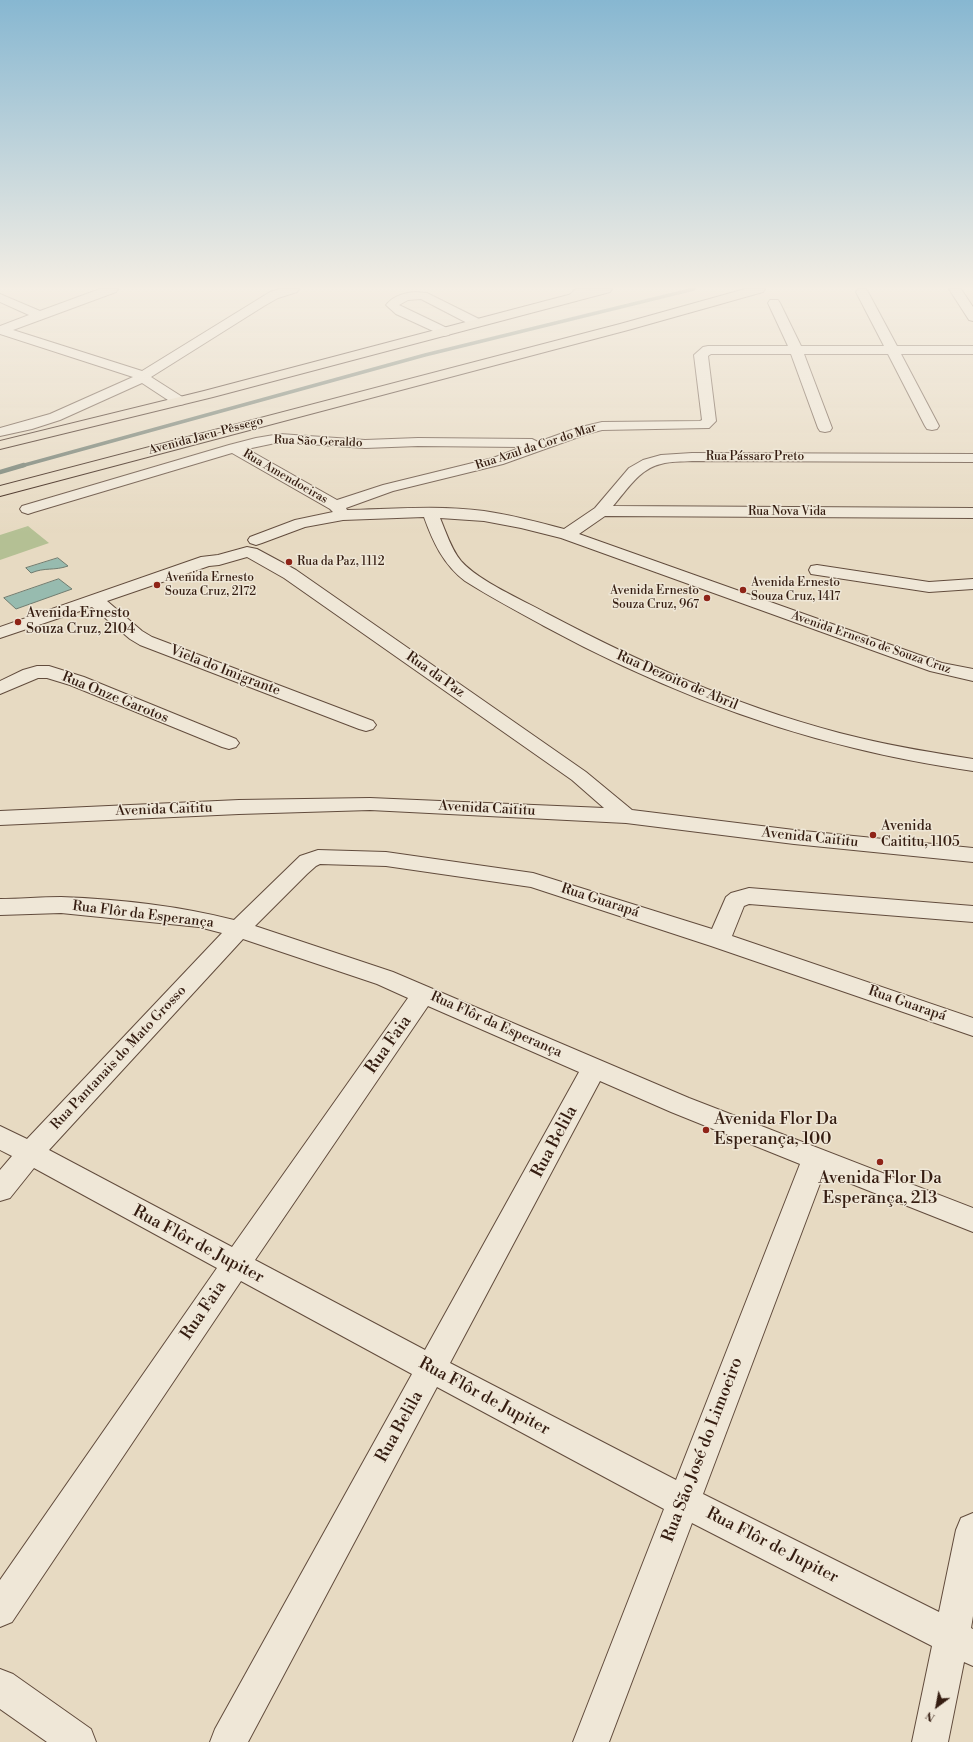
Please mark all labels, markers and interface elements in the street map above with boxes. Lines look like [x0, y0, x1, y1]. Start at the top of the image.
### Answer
street label: Avenida Jacu-Pêssego [147, 414, 265, 458]
street label: Rua Azul da Cor do Mar [474, 421, 598, 473]
street label: Rua São Geraldo [273, 433, 363, 451]
street label: Rua Amendoeiras [240, 447, 330, 507]
street label: Rua Pássaro Preto [706, 450, 804, 464]
street label: Rua Nova Vida [748, 505, 826, 519]
place label: Rua da Paz, 1112 [297, 555, 385, 569]
marker: Rua da Paz, 1112 [284, 557, 294, 567]
place label: Avenida Ernesto Souza Cruz, 2172 [165, 571, 256, 599]
place label: Avenida Ernesto Souza Cruz, 1417 [751, 576, 840, 604]
marker: Avenida Ernesto Souza Cruz, 2172 [152, 580, 162, 590]
place label: Avenida Ernesto Souza Cruz, 967 [610, 584, 699, 612]
marker: Avenida Ernesto Souza Cruz, 1417 [738, 585, 748, 595]
marker: Avenida Ernesto Souza Cruz, 967 [702, 593, 712, 603]
place label: Avenida Ernesto Souza Cruz, 2104 [26, 606, 135, 638]
street label: Avenida Ernesto de Souza Cruz [789, 609, 953, 677]
marker: Avenida Ernesto Souza Cruz, 2104 [13, 617, 23, 627]
street label: Viela do Imigrante [167, 642, 283, 700]
street label: Rua Dezoito de Abril [614, 648, 740, 714]
street label: Rua da Paz [402, 649, 468, 701]
street label: Rua Onze Garotos [59, 669, 171, 727]
street label: Avenida Caititu [438, 798, 536, 820]
street label: Avenida Caititu [115, 800, 213, 820]
place label: Avenida Caititu, 1105 [881, 819, 960, 852]
street label: Avenida Caititu [761, 825, 859, 851]
marker: Avenida Caititu, 1105 [868, 830, 878, 840]
street label: Rua Guarapá [559, 880, 641, 922]
street label: Rua Flôr da Esperança [71, 898, 215, 932]
street label: Rua Pantanais do Mato Grosso [48, 982, 190, 1134]
street label: Rua Guarapá [866, 983, 948, 1025]
street label: Rua Flôr da Esperança [428, 988, 564, 1062]
street label: Rua Faia [362, 1012, 416, 1078]
street label: Rua Belila [528, 1103, 582, 1181]
place label: Avenida Flor Da Esperança, 100 [714, 1110, 838, 1150]
marker: Avenida Flor Da Esperança, 100 [701, 1125, 711, 1135]
marker: Avenida Flor Da Esperança, 213 [875, 1157, 885, 1167]
place label: Avenida Flor Da Esperança, 213 [818, 1169, 942, 1209]
street label: Rua Flôr de Jupiter [129, 1202, 267, 1288]
street label: Rua Faia [177, 1278, 231, 1344]
street label: Rua Flôr de Jupiter [415, 1354, 553, 1440]
street label: Rua São José do Limoeiro [658, 1355, 748, 1545]
street label: Rua Belila [372, 1388, 428, 1466]
street label: Rua Flôr de Jupiter [702, 1504, 842, 1588]
north arrow [917, 1686, 957, 1726]
text: N [923, 1708, 938, 1724]

